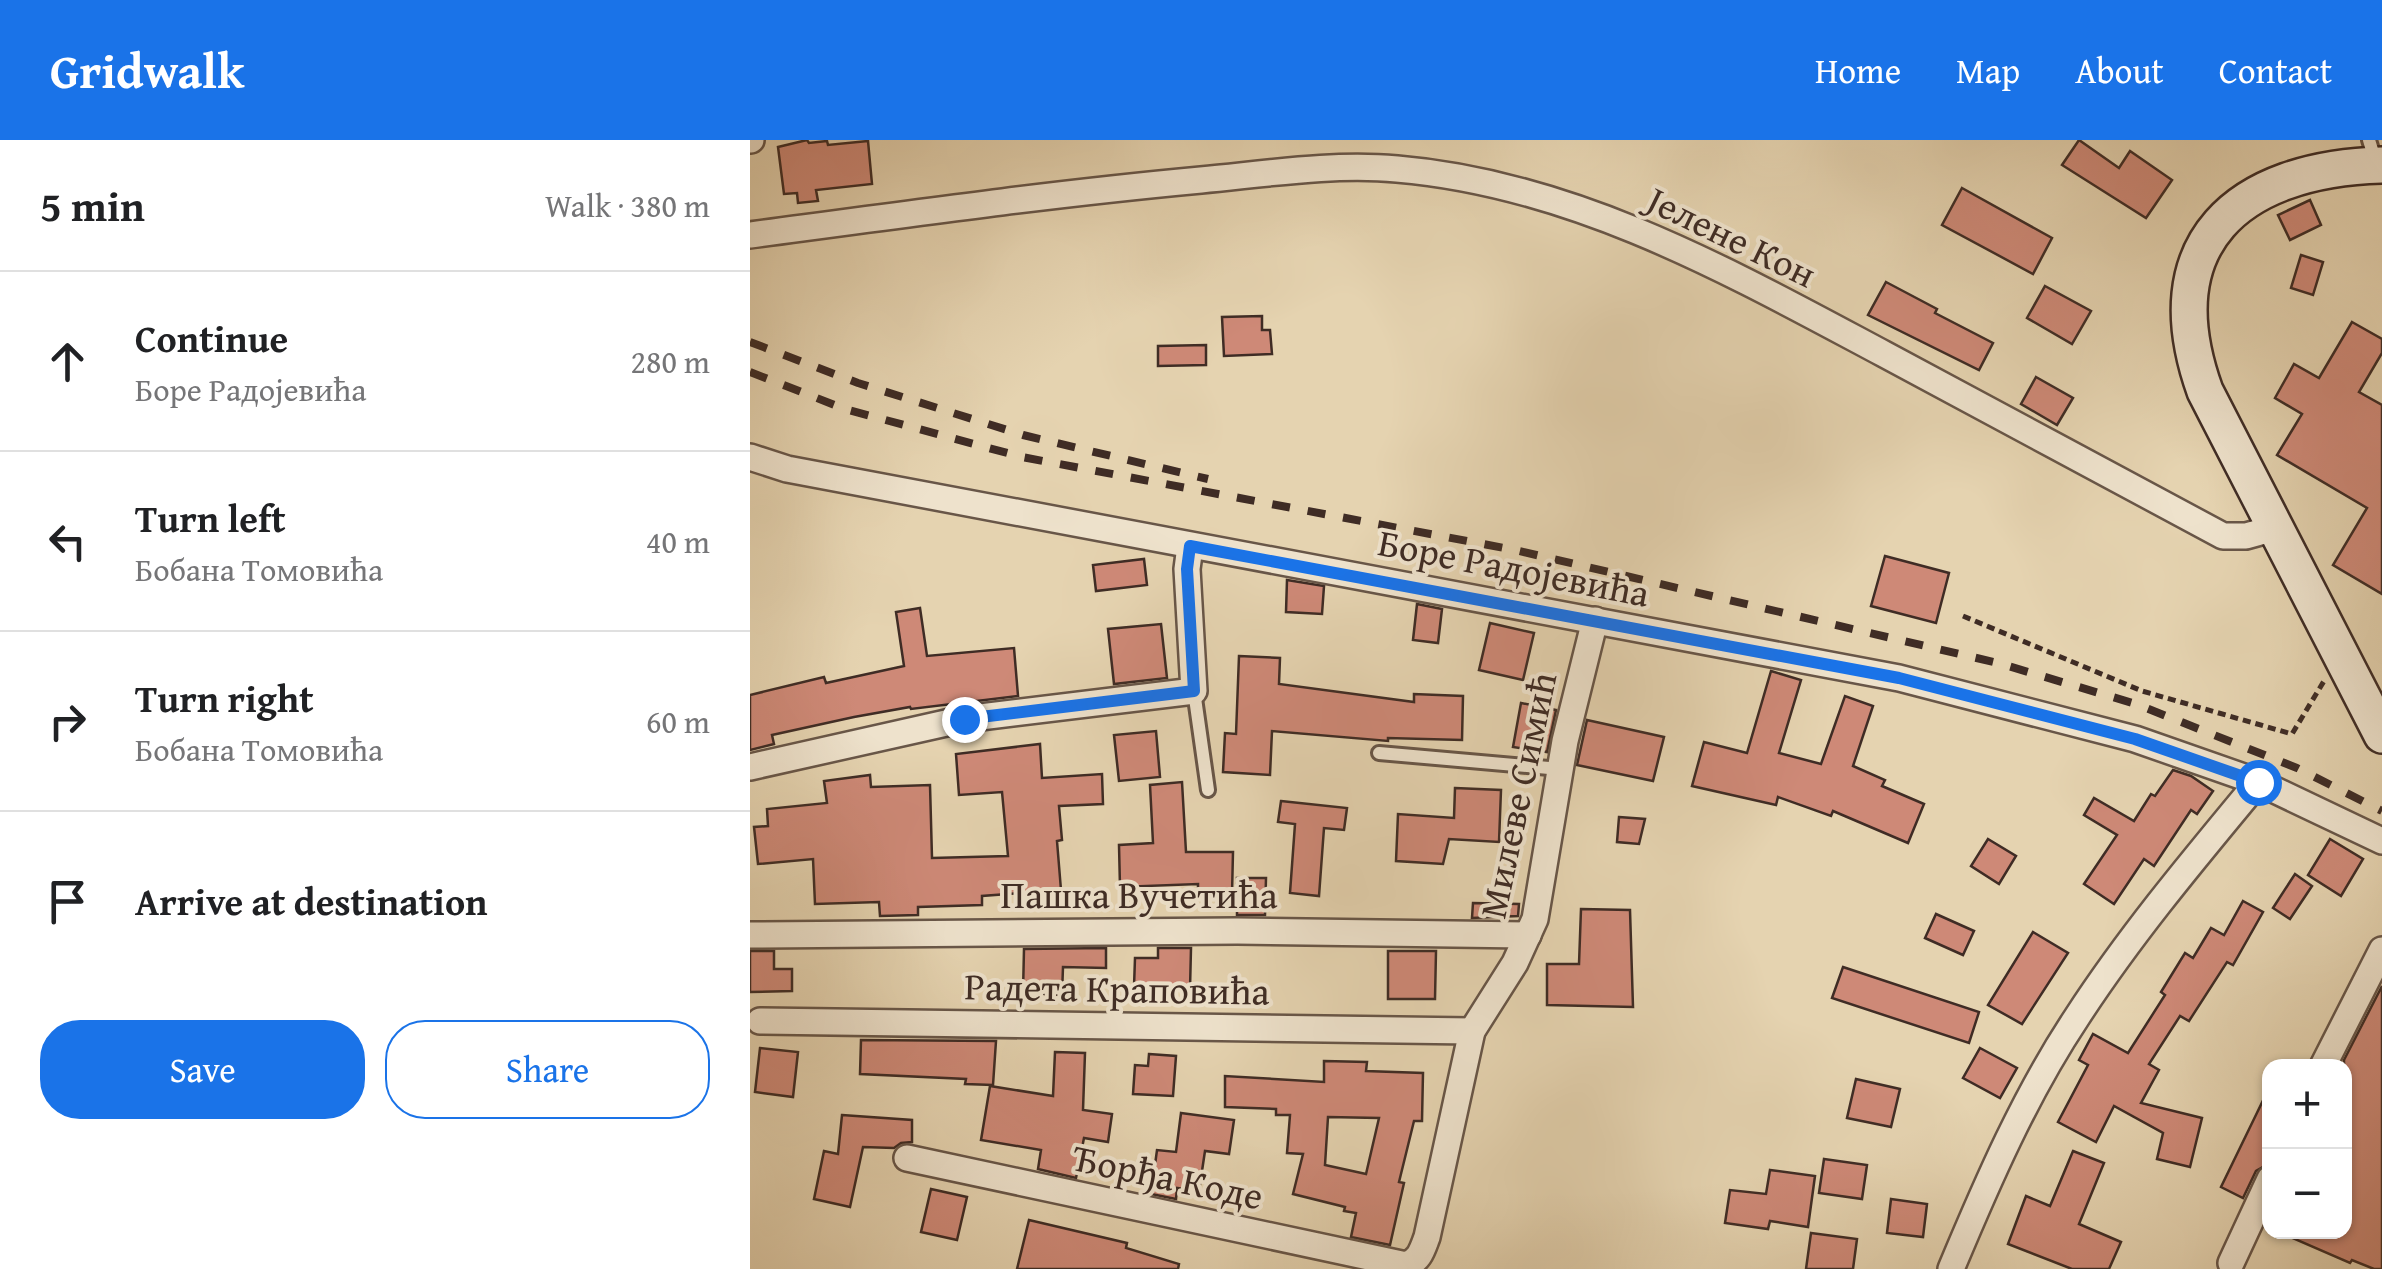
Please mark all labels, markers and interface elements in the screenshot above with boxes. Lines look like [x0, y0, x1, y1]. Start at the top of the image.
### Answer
text: Gridwalk [50, 35, 244, 106]
text: Home [1815, 45, 1901, 96]
text: Map [1956, 45, 2020, 96]
text: About [2075, 45, 2164, 96]
text: Contact [2219, 45, 2332, 96]
street label: Јелене Кон [1635, 169, 1826, 301]
text: 5 min [40, 175, 145, 236]
text: Walk · 380 m [545, 182, 710, 229]
text: Continue [135, 310, 288, 366]
icon: ahead [40, 334, 95, 389]
text: 280 m [631, 338, 710, 385]
text: Боре Радојевића [135, 366, 366, 413]
text: Turn left [135, 490, 286, 546]
street label: Боре Радојевића [1374, 513, 1654, 621]
icon: left [40, 514, 95, 569]
text: 40 m [646, 518, 710, 565]
text: Бобана Томовића [135, 546, 383, 593]
street label: Милеве Симић [1464, 667, 1570, 923]
text: Turn right [135, 670, 314, 726]
icon: right [40, 694, 95, 749]
route end [942, 697, 988, 743]
text: 60 m [646, 698, 710, 745]
text: Бобана Томовића [135, 726, 383, 773]
route start [2236, 760, 2282, 806]
street label: Пашка Вучетића [1000, 866, 1278, 922]
text: Arrive at destination [135, 873, 488, 929]
icon: arrive [40, 874, 95, 929]
street label: Радета Краповића [964, 957, 1270, 1019]
button: Save [40, 1020, 365, 1119]
button: Share [385, 1020, 710, 1119]
map controls [2262, 1059, 2352, 1239]
button: + [2262, 1059, 2352, 1149]
street label: Ђорђа Коде [1068, 1129, 1268, 1223]
button: − [2262, 1149, 2352, 1239]

